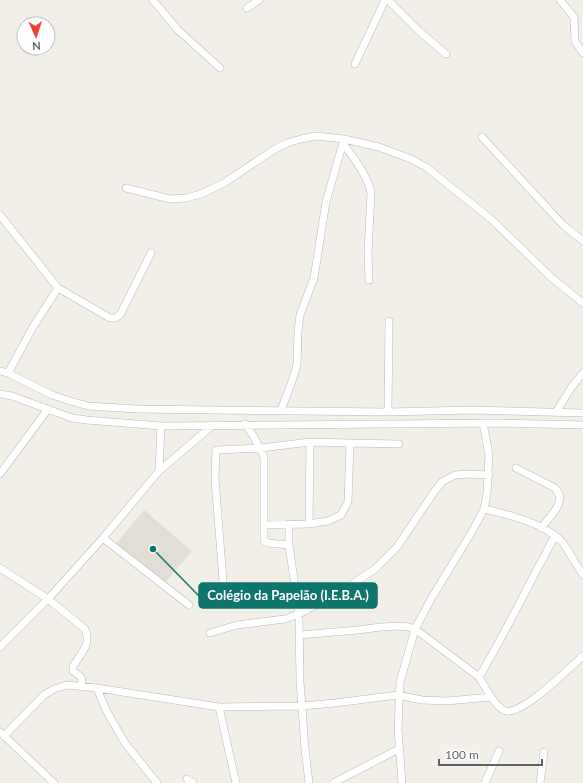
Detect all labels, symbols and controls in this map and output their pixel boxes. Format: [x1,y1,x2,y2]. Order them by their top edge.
north arrow [16,16,56,56]
text: N [32,40,41,53]
callout: Colégio da Papelão (I.E.B.A.) [199,583,377,608]
text: Colégio da Papelão (I.E.B.A.) [207,587,369,603]
scale bar [439,741,542,767]
text: 100 m [445,747,479,762]

